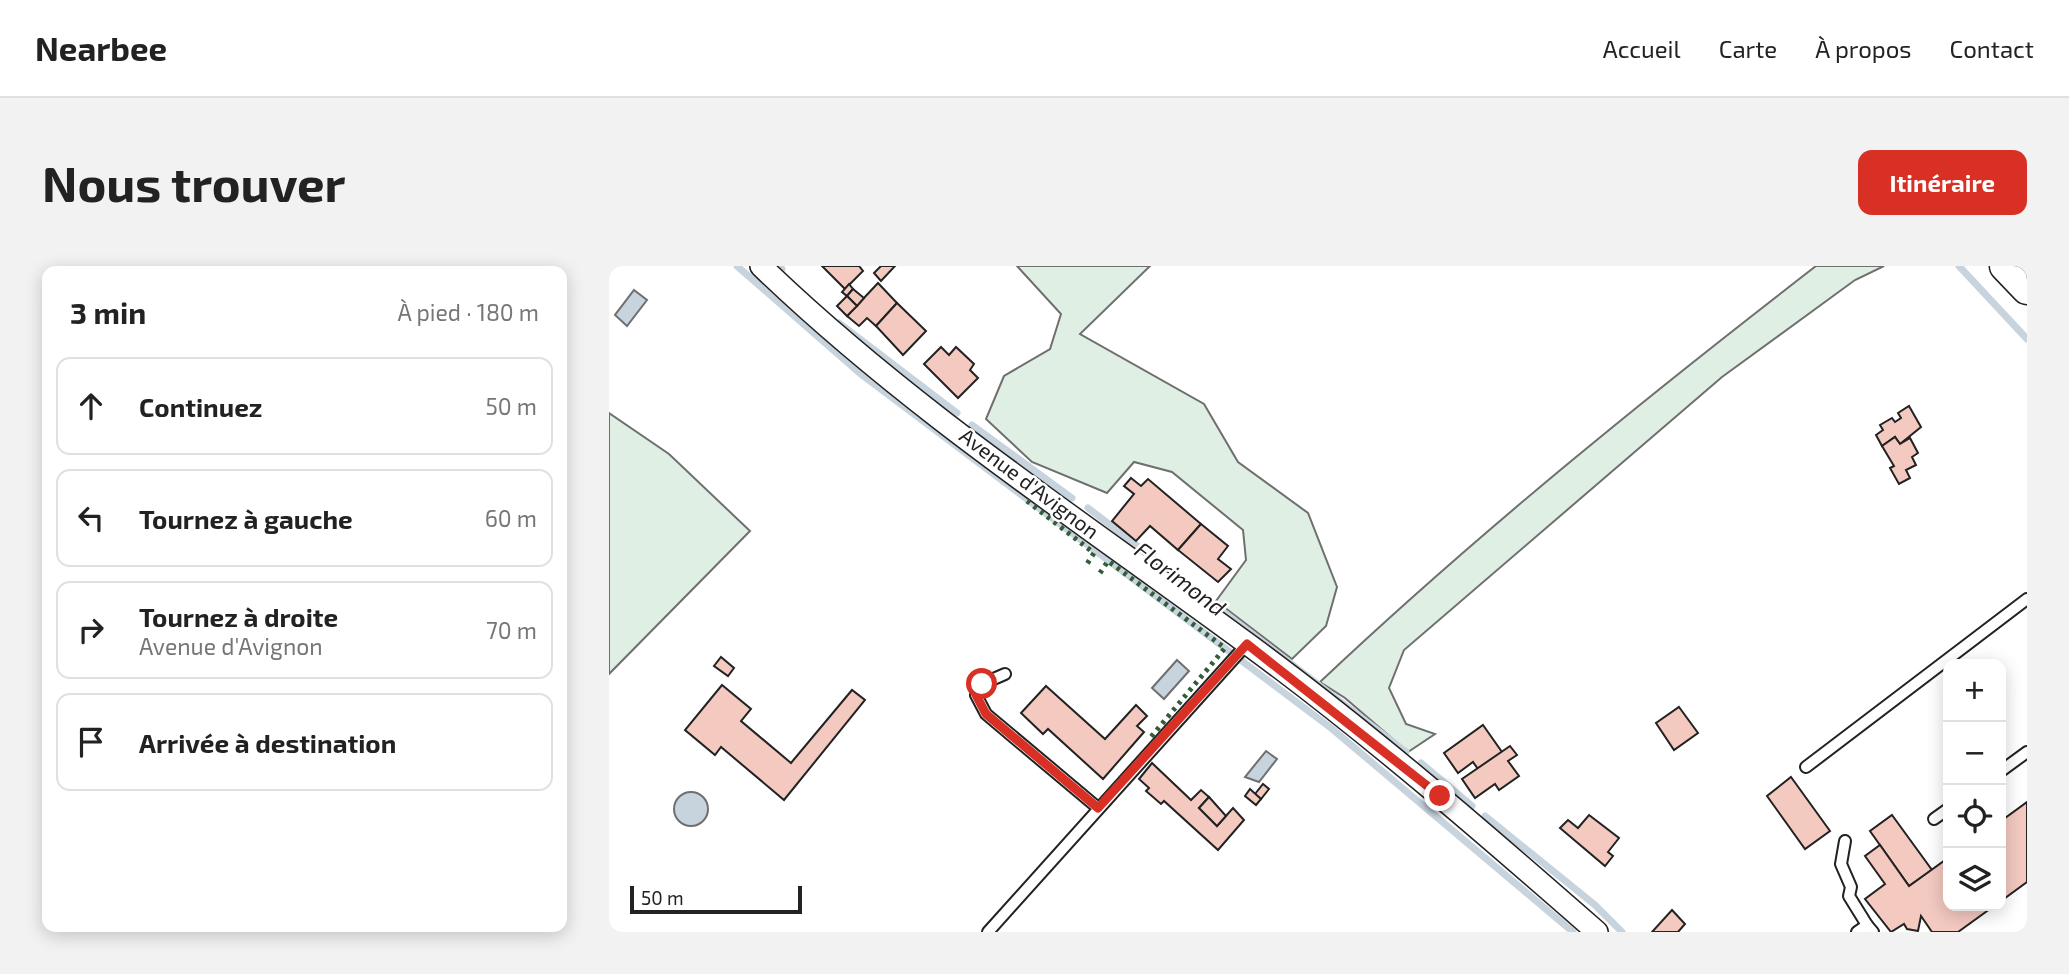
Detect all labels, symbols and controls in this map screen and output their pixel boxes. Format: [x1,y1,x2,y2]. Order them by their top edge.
text: Nearbee [35,28,167,68]
text: Accueil [1603,34,1681,63]
text: Carte [1719,34,1777,63]
text: À propos [1815,34,1912,63]
text: Contact [1950,34,2034,63]
button: Itinéraire [1858,150,2027,215]
text: Nous trouver [42,153,346,212]
text: 3 min [70,294,146,330]
text: À pied · 180 m [398,298,539,326]
icon: ahead [72,387,110,425]
text: Continuez [139,391,262,422]
text: 50 m [486,392,537,420]
street label: Avenue d'Avignon [955,422,1104,543]
icon: left [72,499,110,537]
text: Tournez à gauche [139,503,353,534]
text: 60 m [485,504,537,532]
water label: Florimond [1130,535,1231,621]
text: Tournez à droite [139,601,338,632]
icon: right [72,611,110,649]
text: 70 m [486,616,537,644]
text: Avenue d'Avignon [139,632,323,660]
map controls [1943,659,2006,911]
button: + [1943,659,2006,722]
route start [966,668,997,699]
button: − [1943,722,2006,785]
icon: arrive [72,723,110,761]
text: Arrivée à destination [139,727,396,758]
route end [1424,780,1455,811]
button: locate [1943,785,2006,848]
button: layers [1943,848,2006,911]
scale bar [630,883,801,915]
text: 50 m [641,886,684,909]

